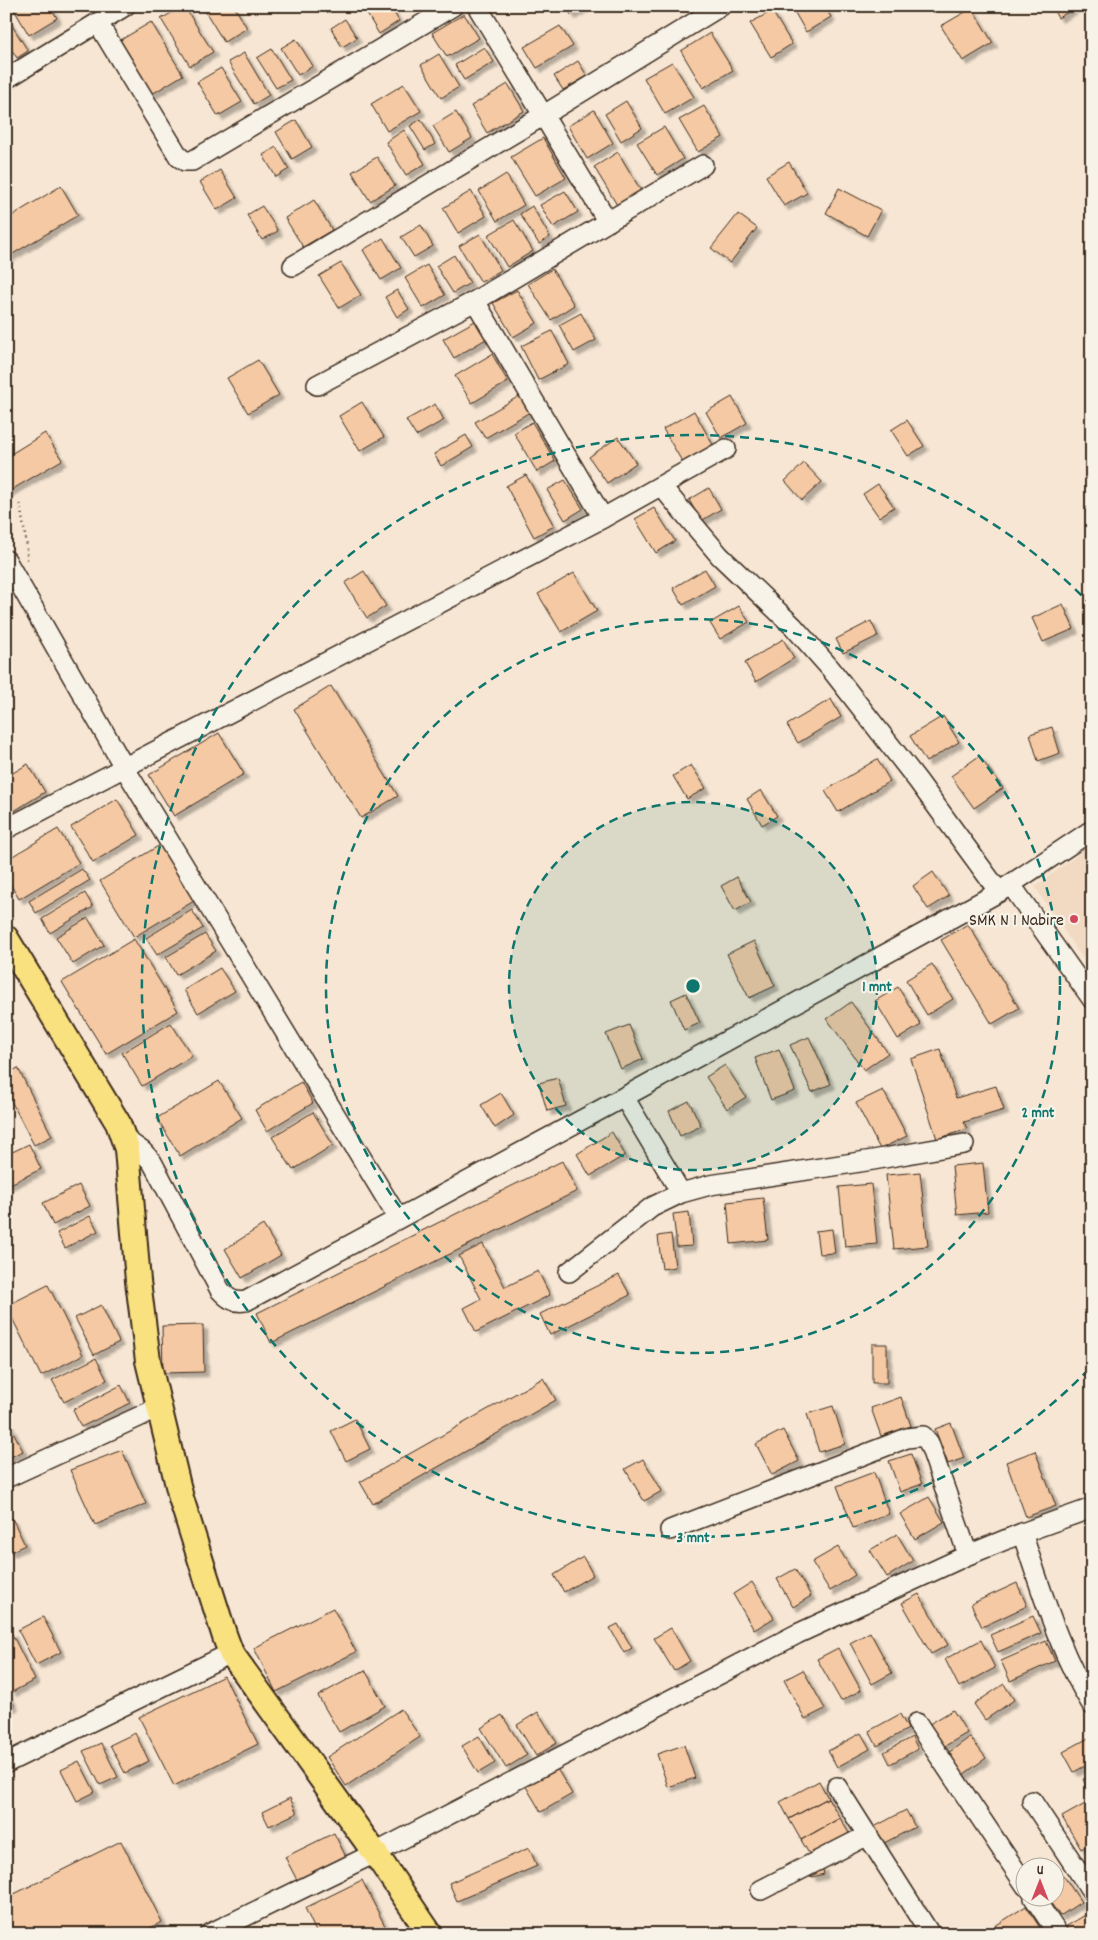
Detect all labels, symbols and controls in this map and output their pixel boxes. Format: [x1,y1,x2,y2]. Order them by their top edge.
place label: SMK N 1 Nabire [969,909,1064,934]
marker: SMK N 1 Nabire [1068,913,1080,925]
centre of rings [684,977,702,995]
text: 1 mnt [862,977,892,999]
text: 2 mnt [1022,1103,1055,1125]
text: 3 mnt [677,1528,710,1550]
north arrow [1016,1858,1066,1908]
text: U [1037,1861,1044,1881]

